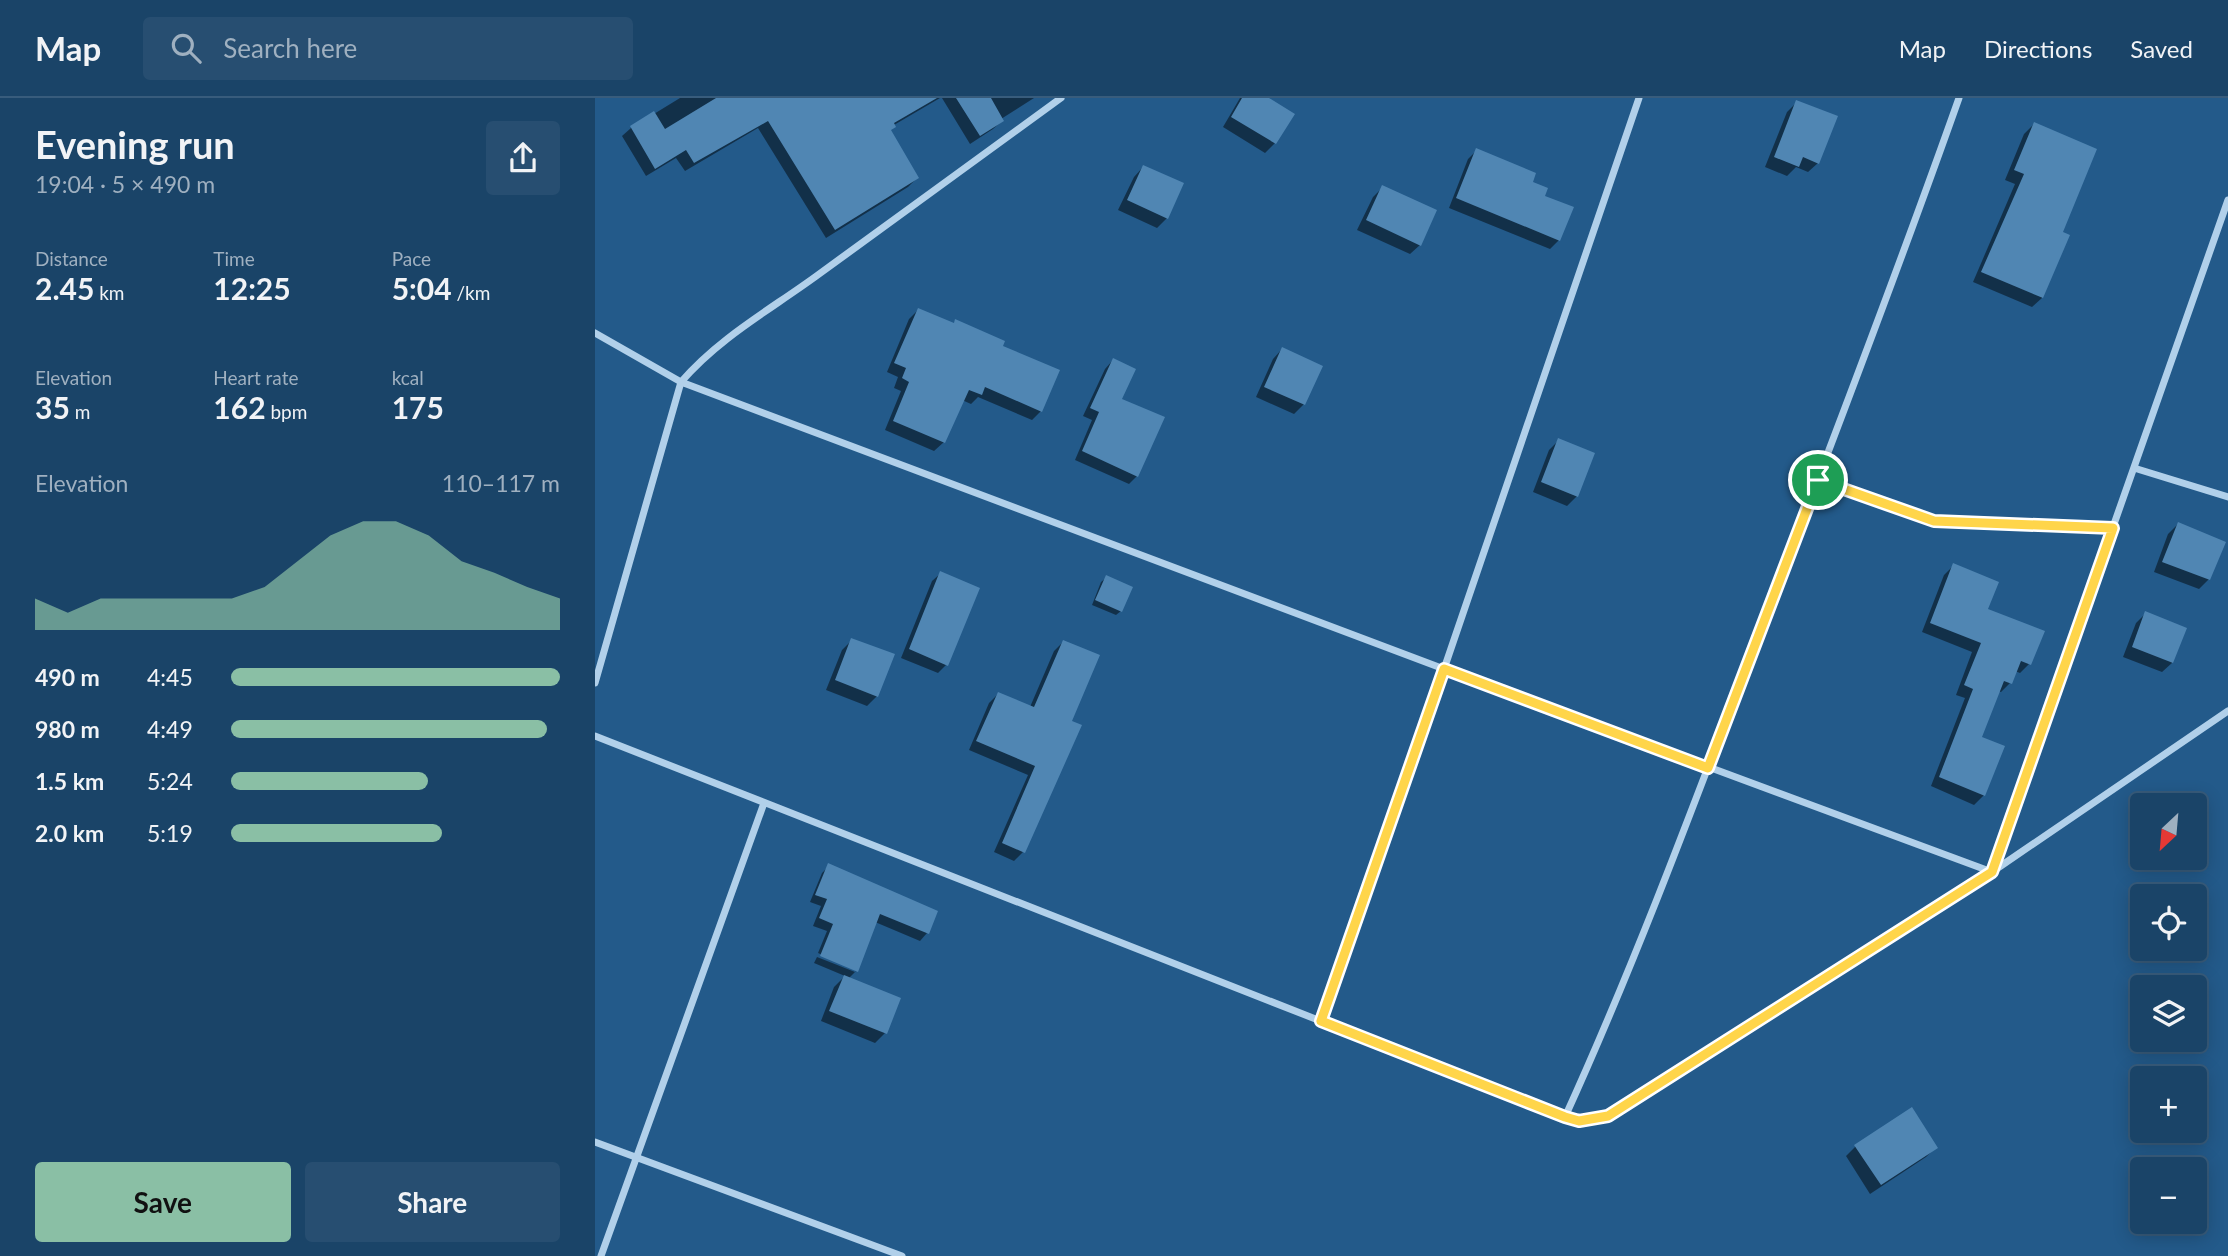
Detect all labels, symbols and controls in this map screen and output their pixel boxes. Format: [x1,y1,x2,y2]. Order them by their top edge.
search box [143,17,633,80]
text: Map [35,28,101,68]
icon: search [167,29,205,67]
text: Search here [223,32,357,64]
text: Map [1899,34,1946,63]
text: Directions [1984,34,2092,63]
text: Saved [2130,34,2193,63]
text: Evening run [35,121,235,167]
button: share [486,121,560,195]
text: 19:04 · 5 × 490 m [35,170,215,198]
text: Distance [35,247,108,270]
text: Time [213,247,255,270]
text: Pace [392,247,431,270]
text: 2.45 [35,270,94,306]
text: 12:25 [213,270,291,306]
text: 5:04 [392,270,452,306]
text: km [94,281,124,304]
text: /km [452,281,490,304]
text: Elevation [35,366,112,389]
text: Heart rate [213,366,299,389]
text: kcal [392,366,424,389]
text: 35 [35,389,70,425]
text: 162 [213,389,266,425]
text: 175 [392,389,444,425]
text: m [70,400,90,423]
text: bpm [266,400,307,423]
pin [1788,450,1848,510]
icon: arrive [1799,461,1837,499]
text: Elevation [35,469,128,497]
text: 110–117 m [442,469,560,497]
text: 490 m [35,663,100,691]
text: 4:45 [147,663,193,691]
text: 980 m [35,715,100,743]
text: 4:49 [147,715,193,743]
text: 1.5 km [35,767,104,795]
text: 5:24 [147,767,193,795]
north arrow [2130,793,2207,870]
map controls [2130,793,2207,1234]
text: 2.0 km [35,819,104,847]
text: 5:19 [147,819,193,847]
button: locate [2130,884,2207,961]
button: layers [2130,975,2207,1052]
button: + [2130,1066,2207,1143]
button: − [2130,1157,2207,1234]
button: Save [35,1162,291,1242]
button: Share [305,1162,560,1242]

